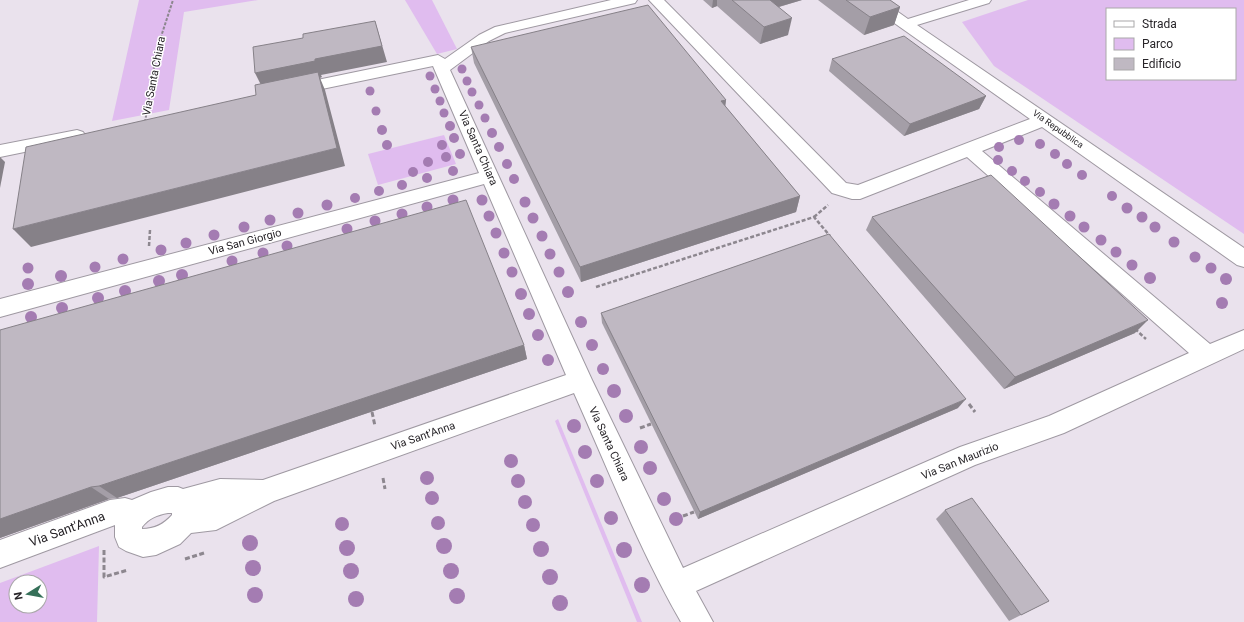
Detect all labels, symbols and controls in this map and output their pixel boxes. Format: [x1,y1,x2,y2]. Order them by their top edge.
legend [1106,8,1236,80]
text: Strada [1142,17,1177,31]
street label: Via Santa Chiara [140,35,168,117]
text: Parco [1142,37,1173,51]
text: Edificio [1142,57,1181,71]
street label: Via Repubblica [1031,108,1085,150]
street label: Via Santa Chiara [456,109,500,187]
street label: Via San Giorgio [207,226,283,258]
street label: Via Santa Chiara [586,405,632,483]
street label: Via Sant'Anna [389,419,457,453]
street label: Via San Maurizio [919,440,1001,482]
street label: Via Sant'Anna [27,508,107,550]
north arrow [8,574,48,614]
text: N [12,591,26,601]

